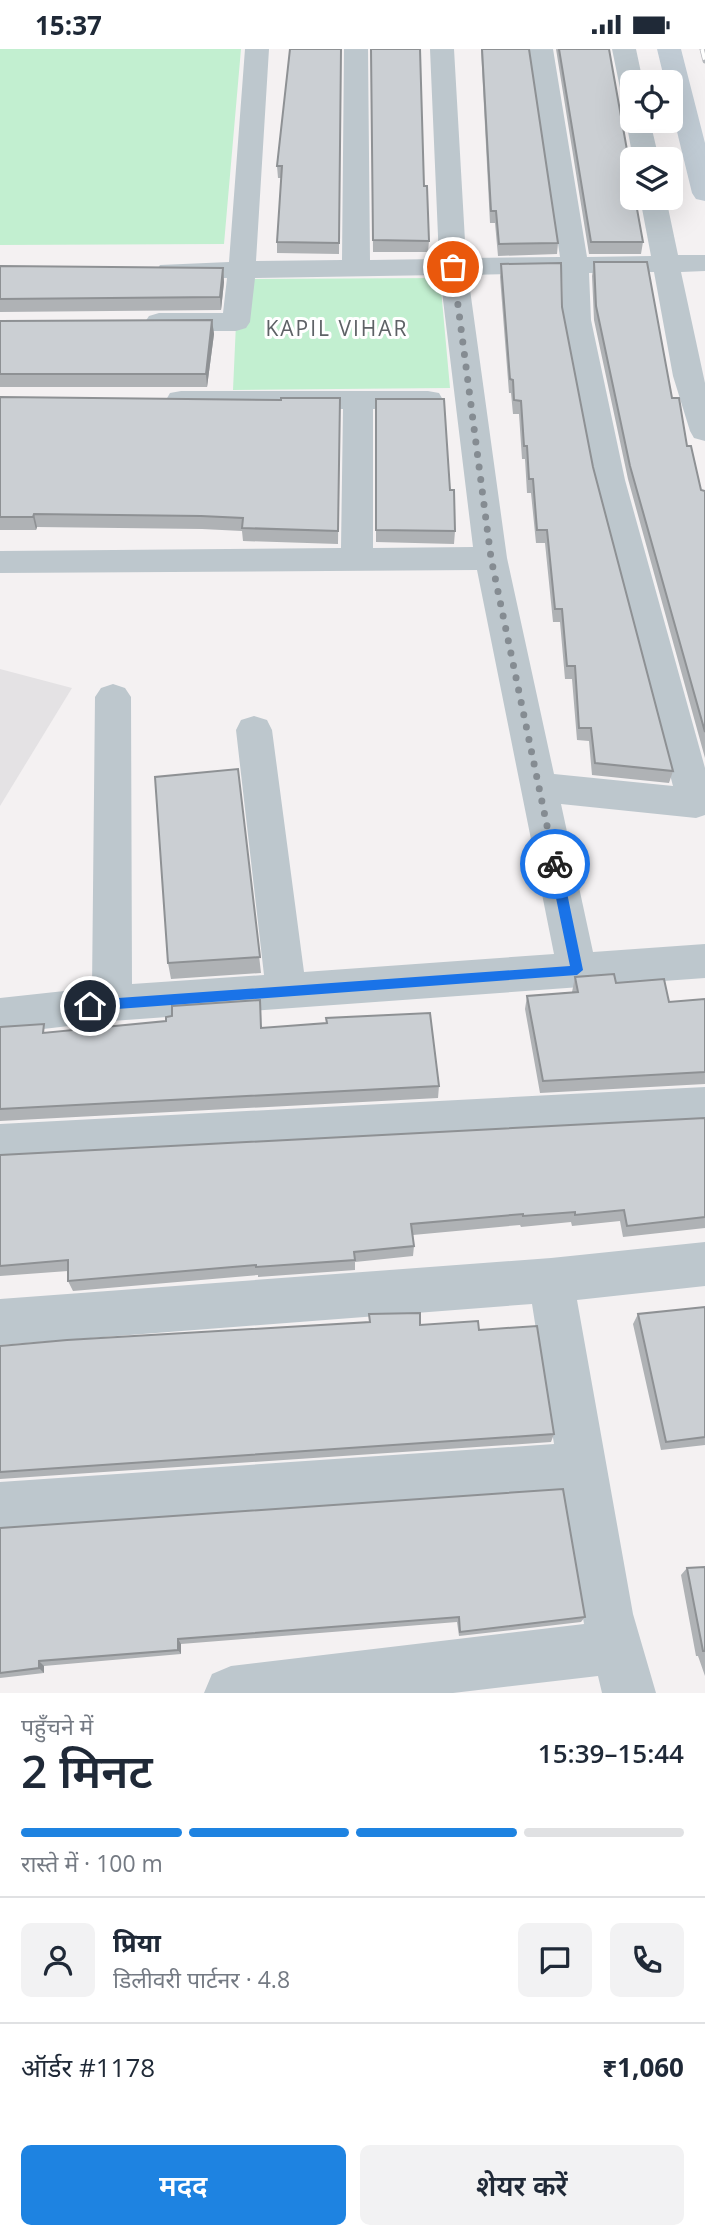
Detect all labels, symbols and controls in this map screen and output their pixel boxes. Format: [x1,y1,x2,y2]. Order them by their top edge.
text: 15:37 [35,7,102,43]
map controls [620,70,683,210]
button: locate [620,70,683,133]
button: layers [620,147,683,210]
pin [423,237,483,297]
icon: bag [434,248,472,286]
district label: KAPIL VIHAR [265,314,409,342]
courier [520,829,590,899]
icon: bike [536,845,574,883]
pin [60,976,120,1036]
icon: home [71,987,109,1025]
text: पहुँचने में [21,1710,93,1742]
text: 15:39–15:44 [538,1735,684,1771]
text: 2 मिनट [21,1739,153,1801]
text: रास्ते में · 100 m [21,1847,163,1879]
button: person [21,1923,95,1997]
button: chat [518,1923,592,1997]
button: phone [610,1923,684,1997]
text: प्रिया [113,1924,161,1960]
text: डिलीवरी पार्टनर · 4.8 [113,1963,290,1995]
text: ऑर्डर #1178 [21,2049,155,2085]
text: ₹1,060 [602,2049,684,2085]
button: मदद [21,2145,346,2225]
button: शेयर करें [360,2145,684,2225]

